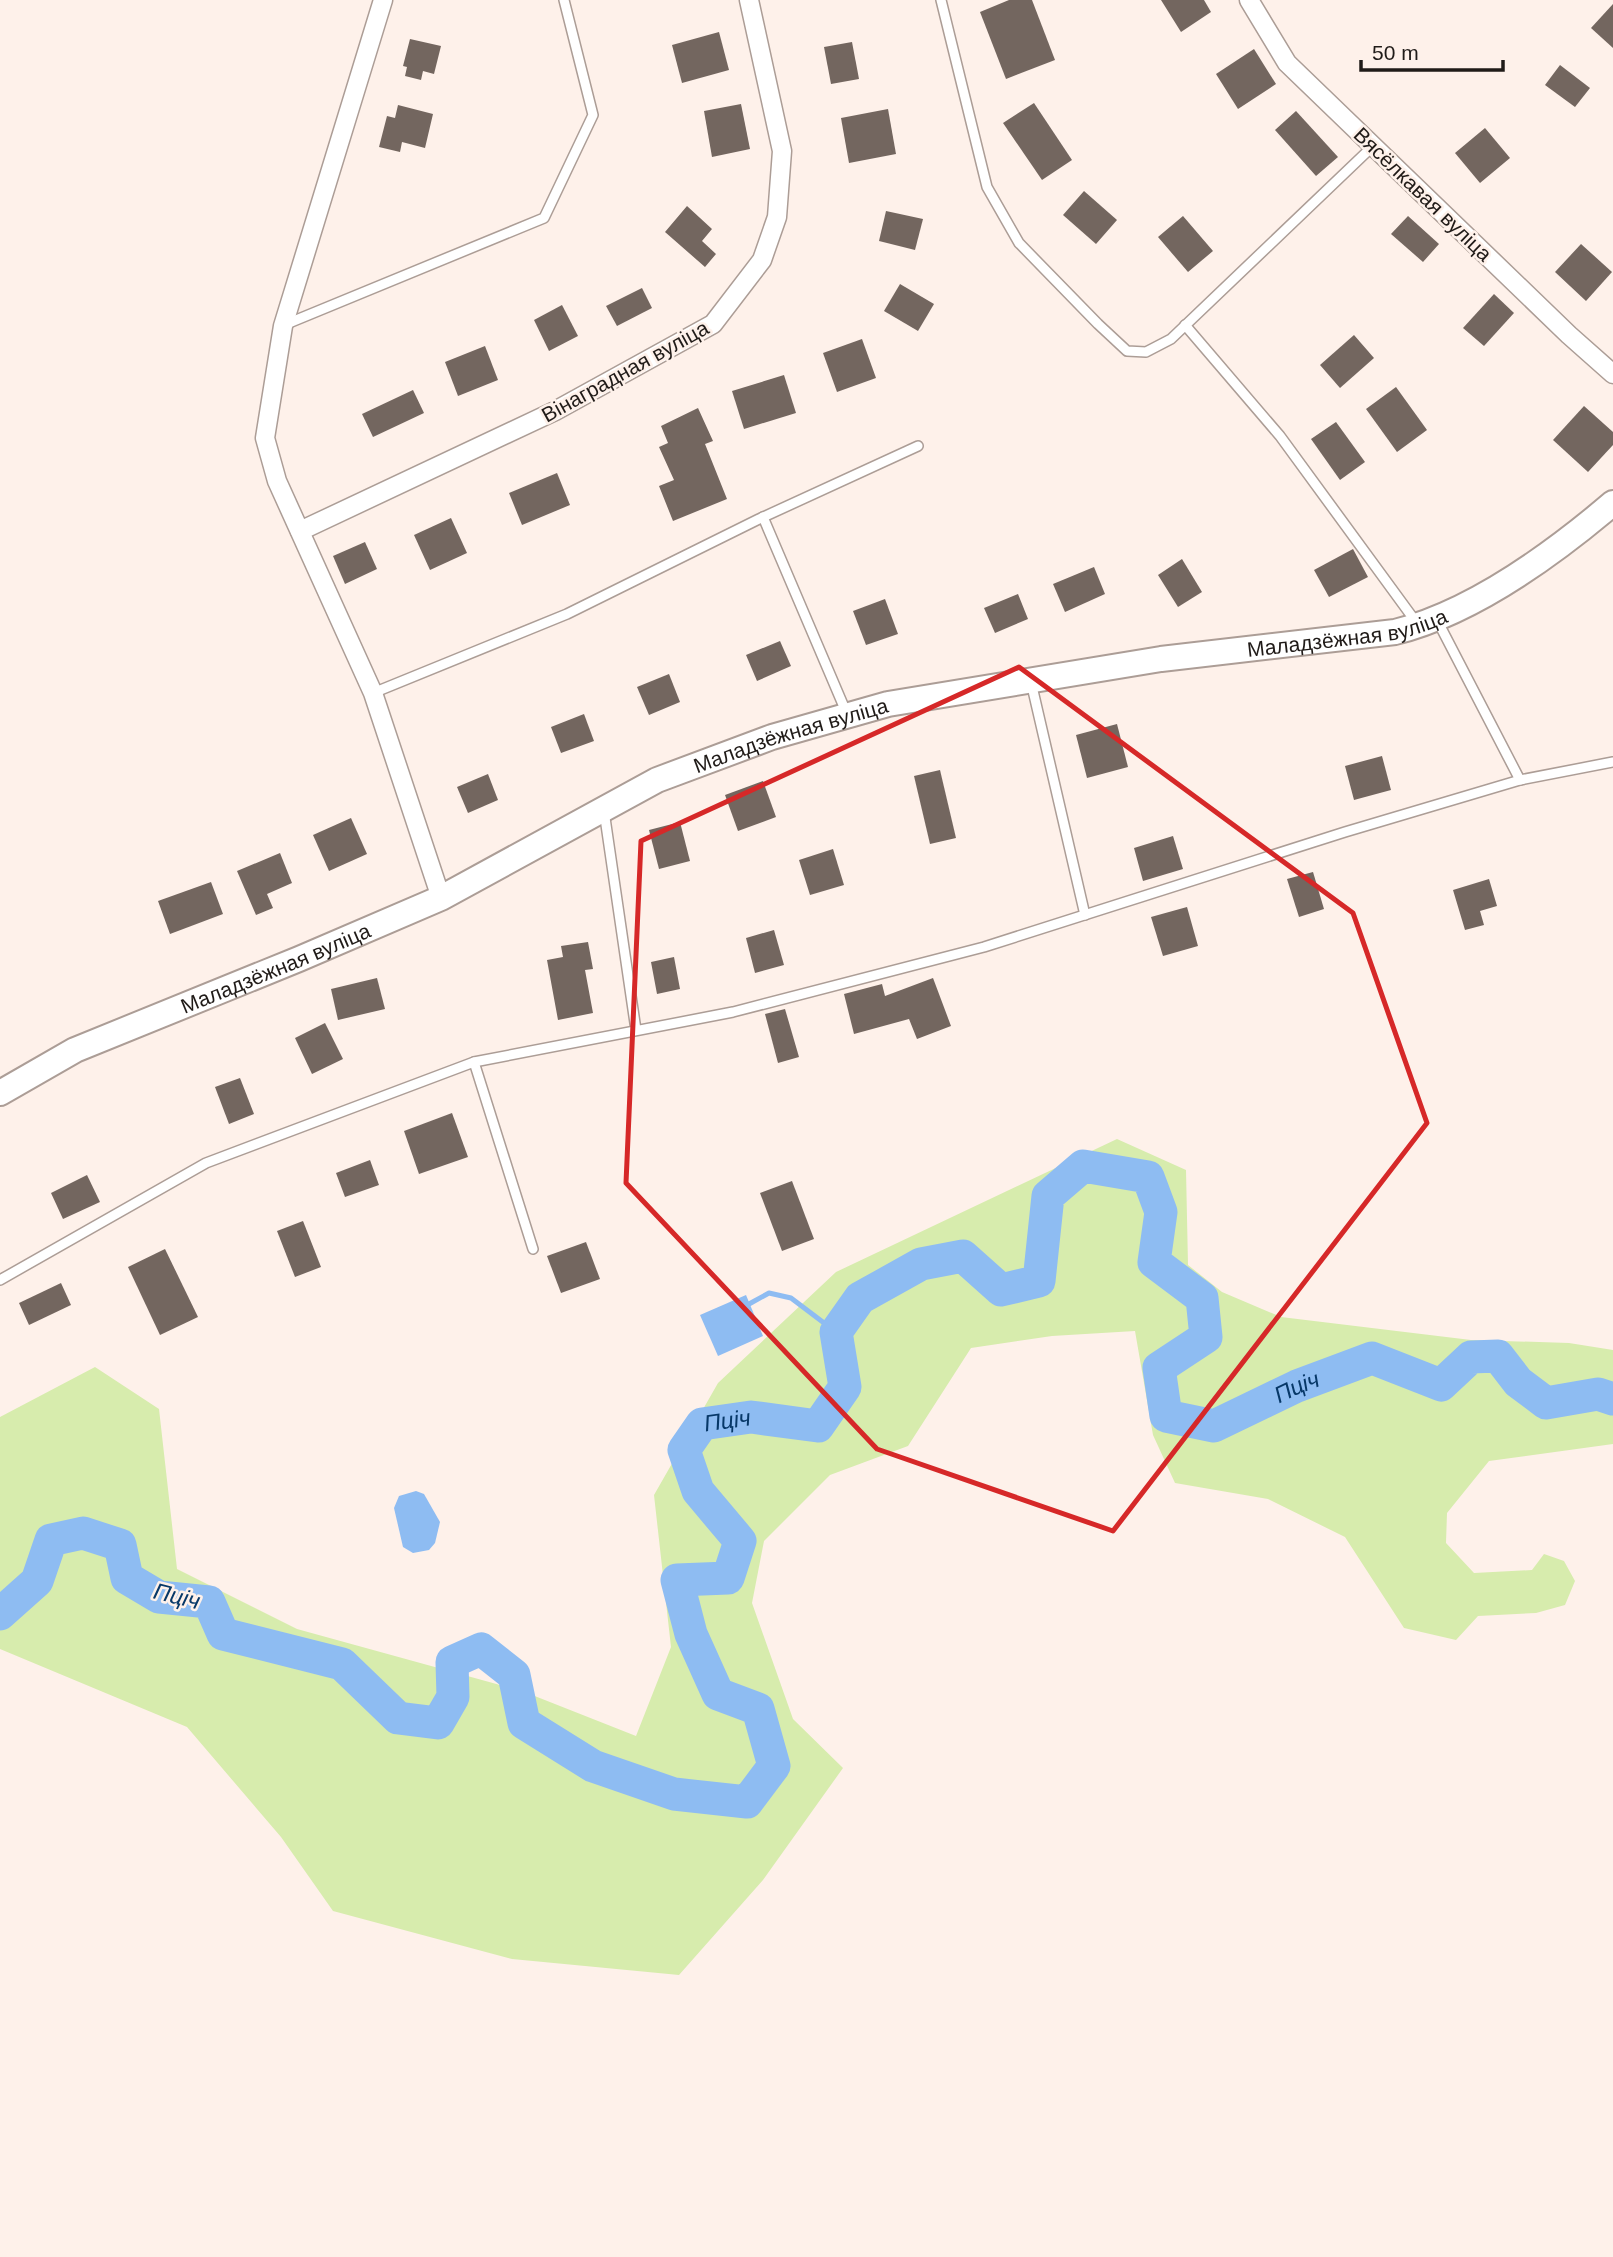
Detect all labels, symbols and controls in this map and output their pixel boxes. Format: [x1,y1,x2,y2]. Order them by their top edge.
scale bar [1361,28,1503,72]
text: 50 m [1372,41,1419,64]
street label: Вясёлкавая вуліца [1350,122,1497,266]
street label: Вінаградная вуліца [538,315,713,426]
street label: Маладзёжная вуліца [1246,604,1451,661]
street label: Маладзёжная вуліца [690,693,891,777]
street label: Маладзёжная вуліца [177,918,374,1017]
water label: Пціч [1270,1366,1323,1408]
water label: Пціч [702,1404,752,1437]
water label: Пціч [151,1578,203,1614]

